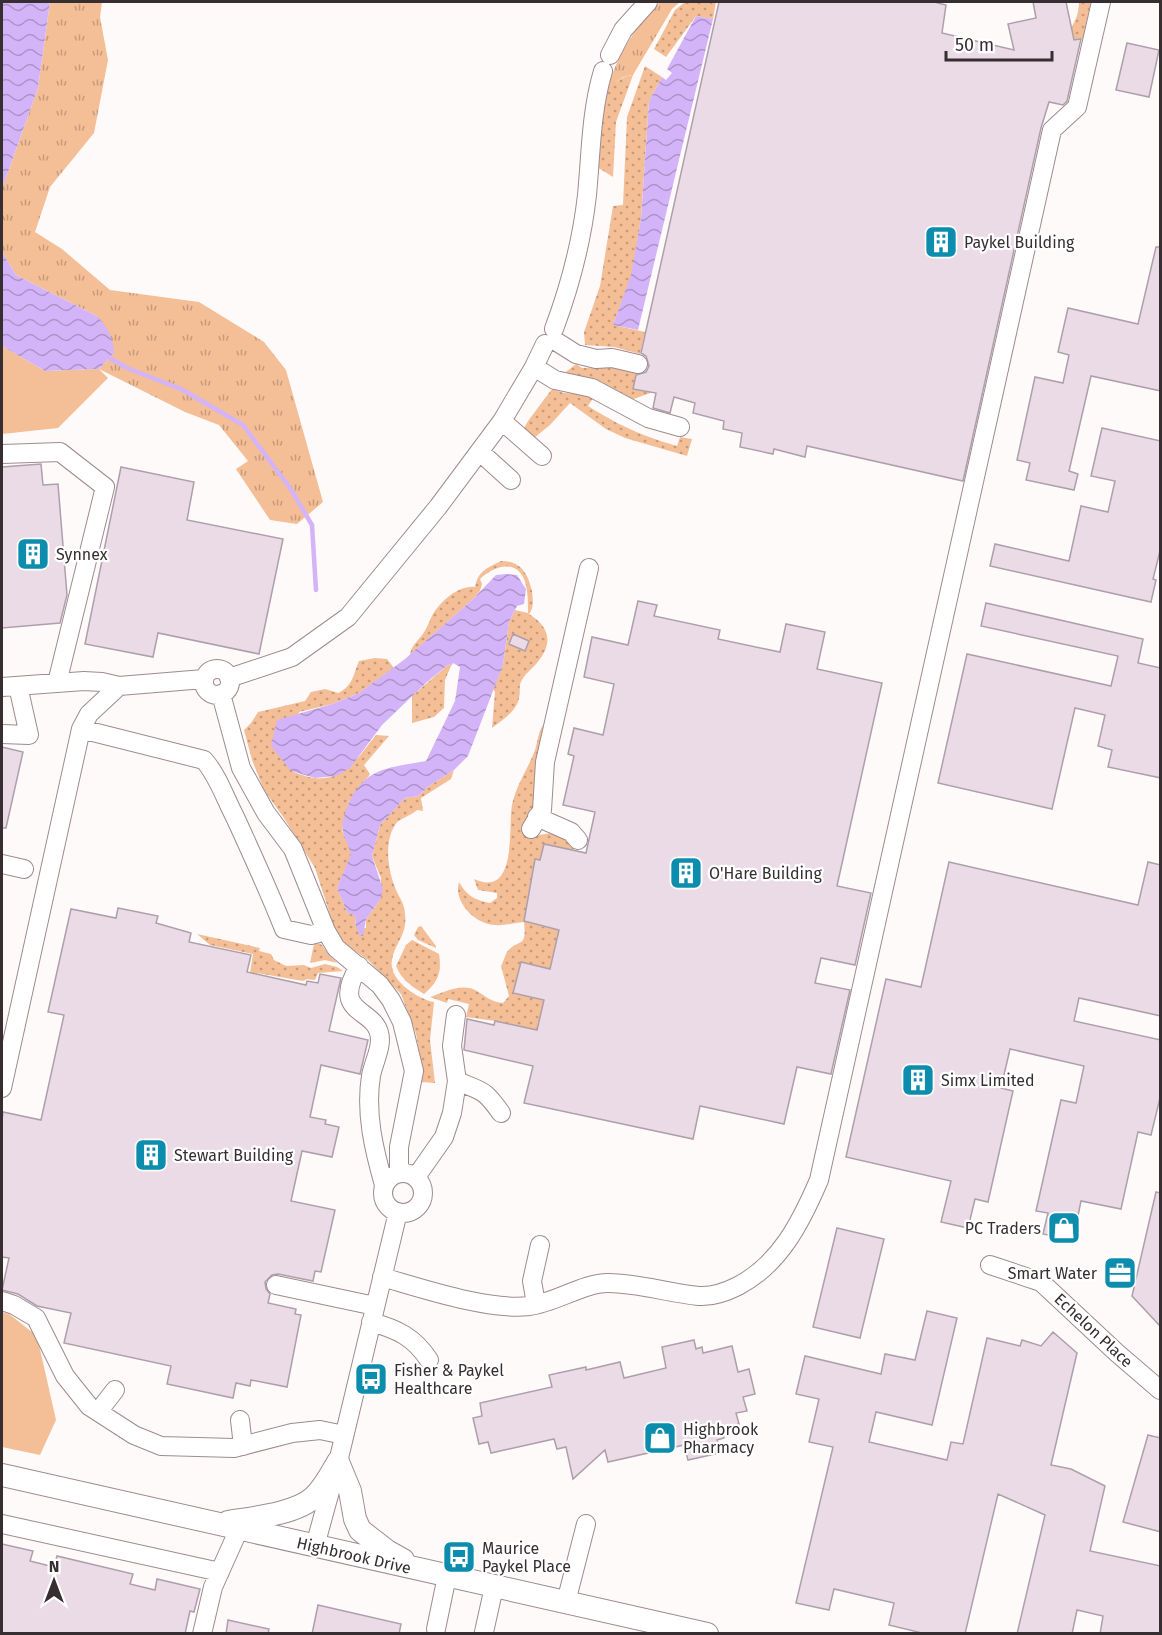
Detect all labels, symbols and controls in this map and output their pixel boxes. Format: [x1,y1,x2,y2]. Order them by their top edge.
scale bar [946,24,1052,62]
text: 50 m [955,34,994,56]
building icon: Paykel Building [923,224,959,260]
place label: Paykel Building [964,233,1075,252]
building icon: Synnex [15,536,51,572]
place label: Synnex [56,545,108,564]
building icon: O'Hare Building [668,855,704,891]
place label: O'Hare Building [709,864,822,883]
building icon: Simx Limited [900,1062,936,1098]
place label: Simx Limited [941,1071,1034,1090]
building icon: Stewart Building [133,1137,169,1173]
place label: Stewart Building [174,1146,294,1165]
shop icon: PC Traders [1046,1210,1082,1246]
place label: PC Traders [965,1219,1041,1238]
office icon: Smart Water [1102,1255,1138,1291]
place label: Smart Water [1008,1264,1098,1283]
street label: Echelon Place [1051,1289,1137,1371]
bus stop icon: Fisher & Paykel Healthcare [353,1361,389,1397]
place label: Fisher & Paykel Healthcare [394,1361,504,1398]
shop icon: Highbrook Pharmacy [642,1420,678,1456]
place label: Highbrook Pharmacy [683,1420,759,1457]
street label: Highbrook Drive [295,1533,413,1578]
bus stop icon: Maurice Paykel Place [441,1539,477,1575]
place label: Maurice Paykel Place [482,1539,571,1576]
north arrow [24,1551,84,1611]
text: N [49,1557,59,1576]

